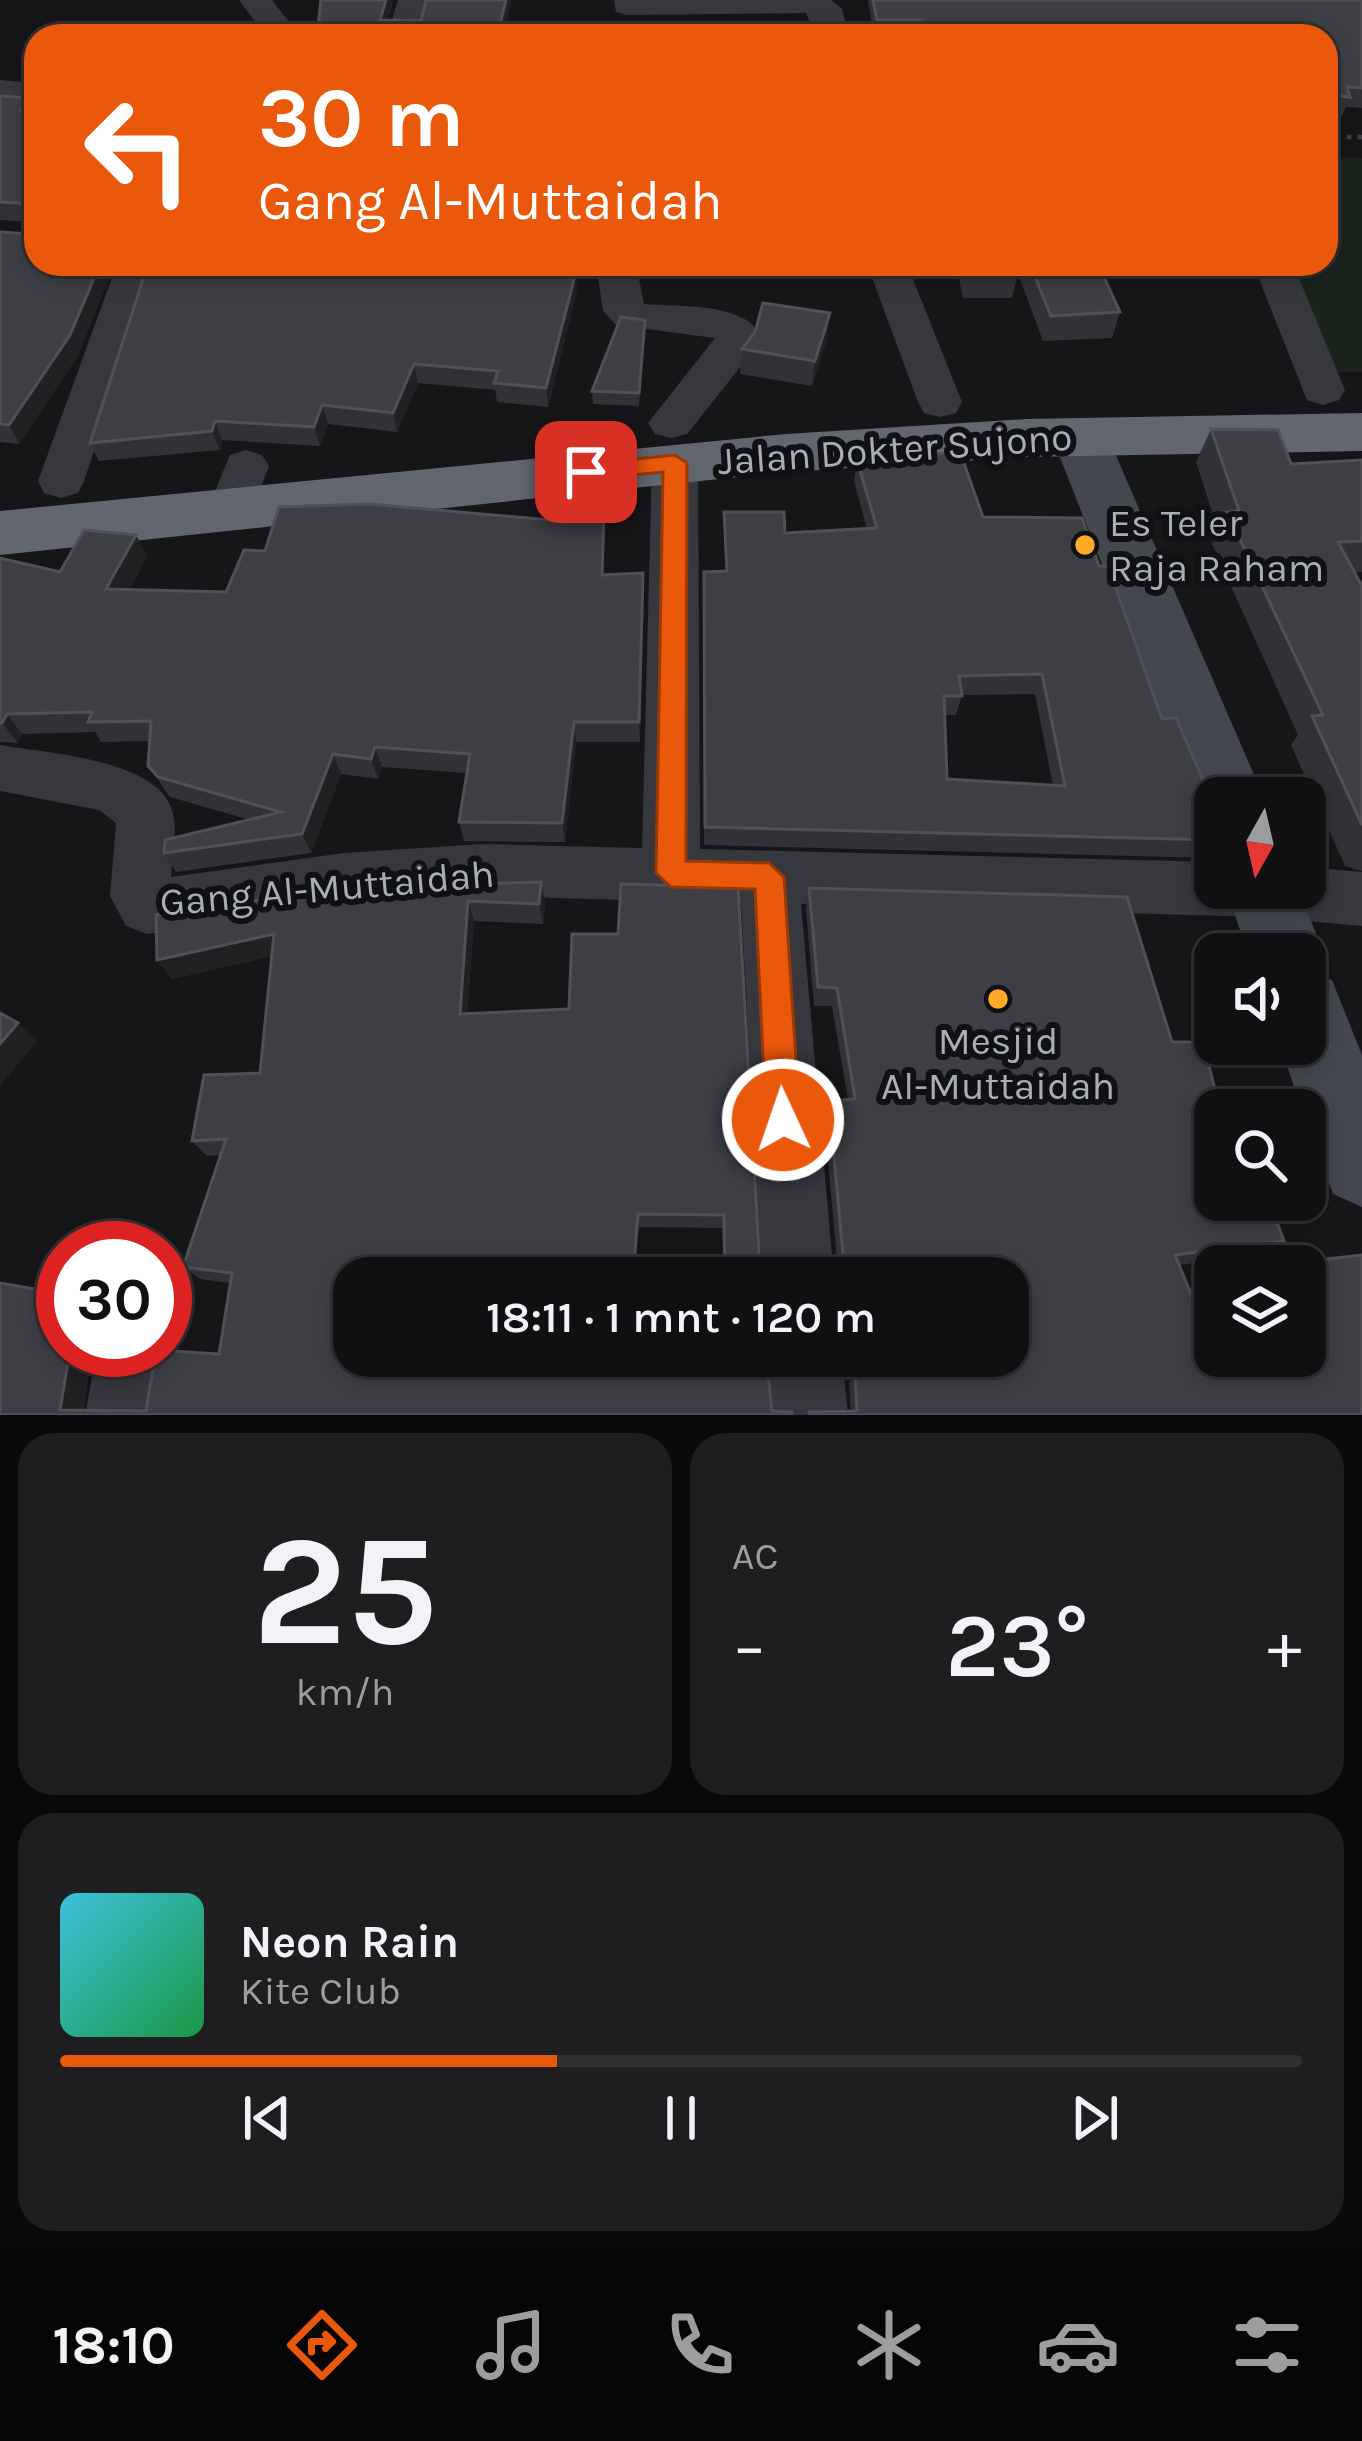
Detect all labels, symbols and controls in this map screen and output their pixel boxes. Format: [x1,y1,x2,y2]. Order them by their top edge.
text: 30 m [258,69,464,167]
icon: left [60,72,216,228]
text: Gang Al-Muttaidah [258,169,723,233]
street label: Jalan Dokter Sujono [716,414,1074,484]
pin [535,421,637,523]
icon: arrive [553,439,619,505]
place label: Es Teler Raja Raham [1109,500,1324,591]
marker: Es Teler Raja Raham [1072,532,1098,558]
north arrow [1194,777,1326,909]
map controls [1194,777,1326,1377]
street label: Gang Al-Muttaidah [158,850,496,926]
button: sound [1194,933,1326,1065]
marker: Mesjid Al-Muttaidah [985,986,1011,1012]
place label: Mesjid Al-Muttaidah [881,1018,1115,1109]
position arrow [720,1057,846,1183]
button: search [1194,1089,1326,1221]
speed limit sign: 30 [36,1221,192,1377]
button: layers [1194,1245,1326,1377]
text: 18:11 · 1 mnt · 120 m [486,1291,876,1343]
text: 25 [252,1500,438,1682]
text: AC [732,1533,778,1579]
text: 23° [946,1593,1088,1699]
text: − [732,1607,767,1685]
text: + [1267,1607,1302,1685]
text: km/h [296,1669,394,1715]
text: Neon Rain [240,1916,459,1968]
text: Kite Club [240,1968,401,2014]
icon: previous [234,2085,300,2151]
icon: pause [648,2085,714,2151]
icon: next [1062,2085,1128,2151]
icon: directions [280,2303,364,2387]
icon: music [469,2303,553,2387]
icon: phone [658,2303,742,2387]
icon: climate [847,2303,931,2387]
icon: car [1036,2303,1120,2387]
icon: filters [1225,2303,1309,2387]
text: 18:10 [53,2313,175,2377]

